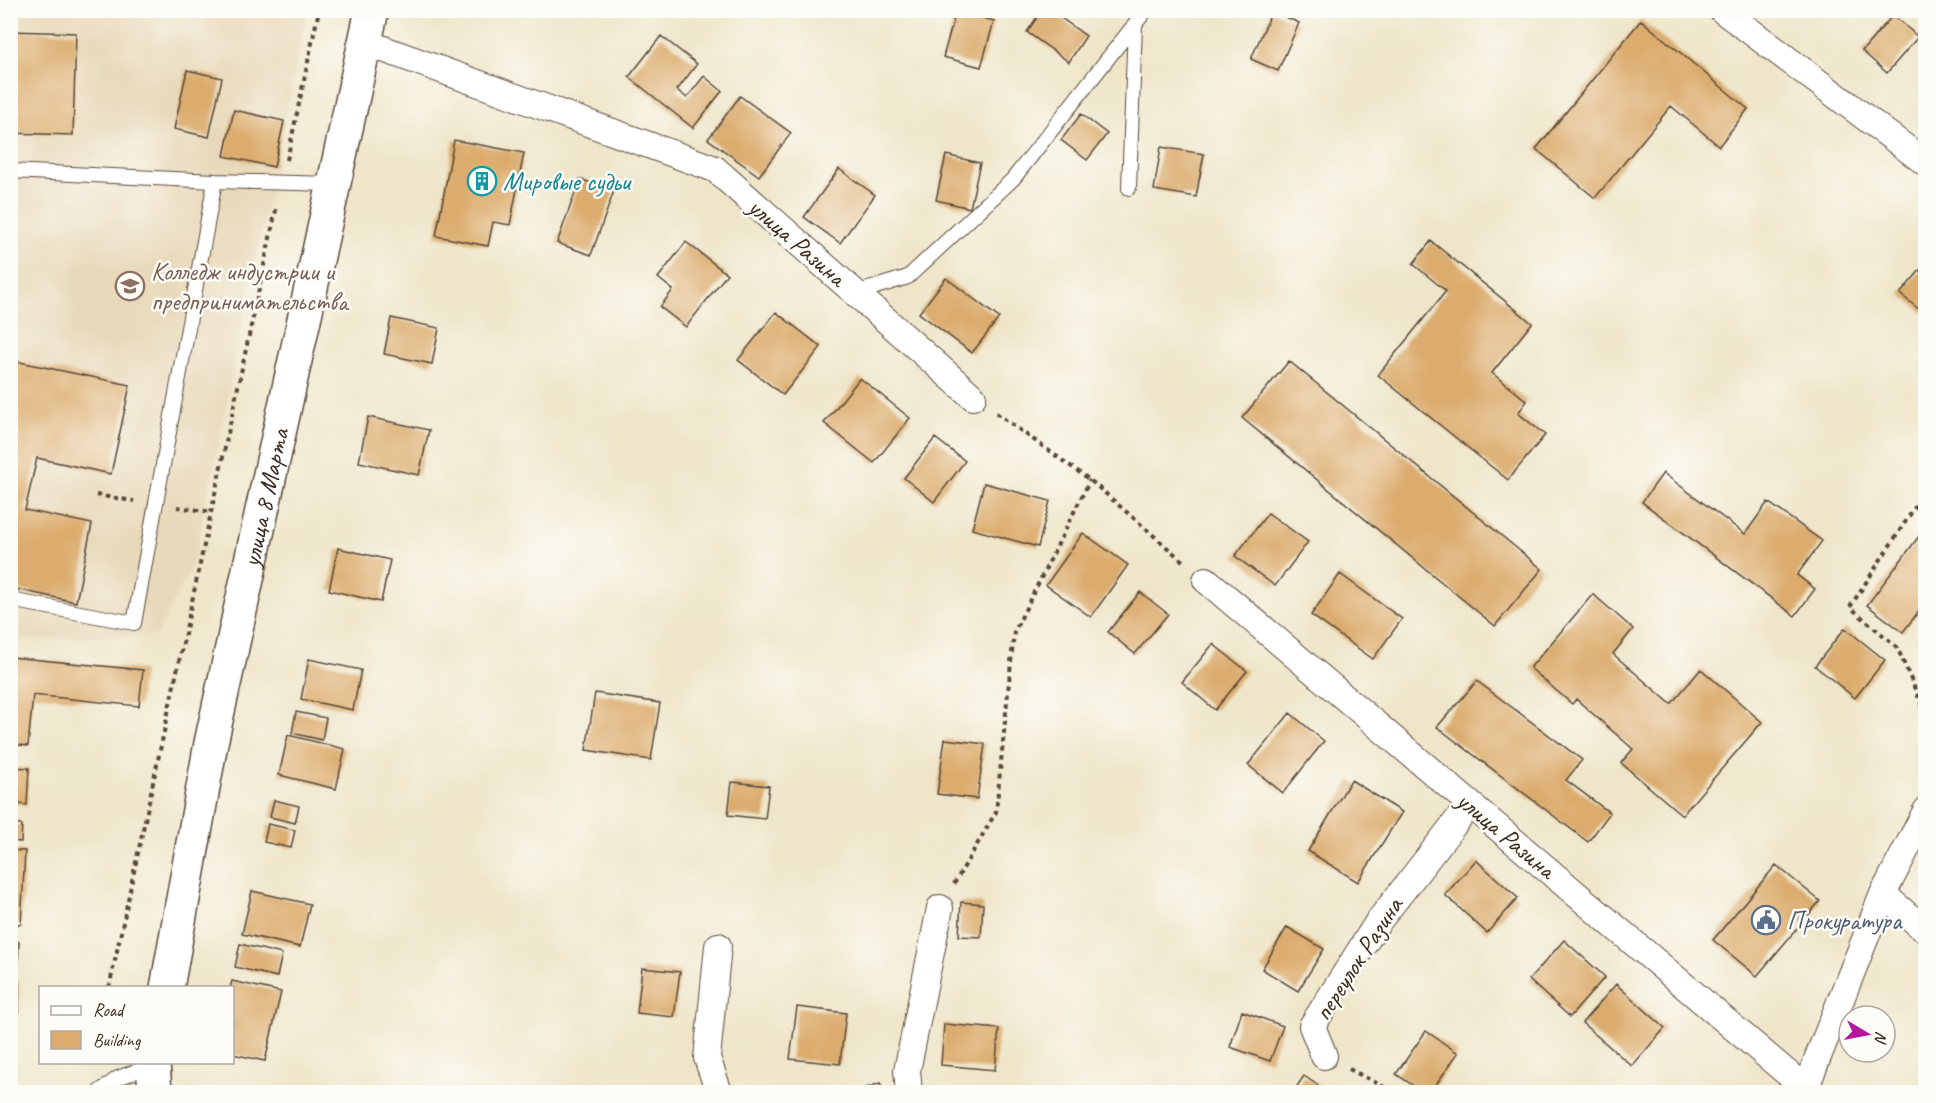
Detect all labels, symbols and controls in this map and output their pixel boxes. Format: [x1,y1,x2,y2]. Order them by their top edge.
building icon: Мировые судьи [466,165,498,197]
place label: Мировые судьи [503,165,632,198]
street label: улица Разина [740,189,854,295]
place label: Колледж индустрии и предпринимательства [151,255,350,318]
school or university icon: Колледж индустрии и предпринимательства [114,270,146,302]
street label: улица 8 Марта [233,424,296,572]
street label: улица Разина [1448,783,1564,887]
street label: переулок Разина [1306,890,1411,1027]
public building icon: Прокуратура [1750,904,1782,936]
place label: Прокуратура [1787,904,1903,937]
legend [39,986,234,1064]
text: Road [93,999,126,1021]
north arrow [1837,1004,1897,1064]
text: Building [93,1029,142,1051]
text: N [1870,1030,1891,1046]

